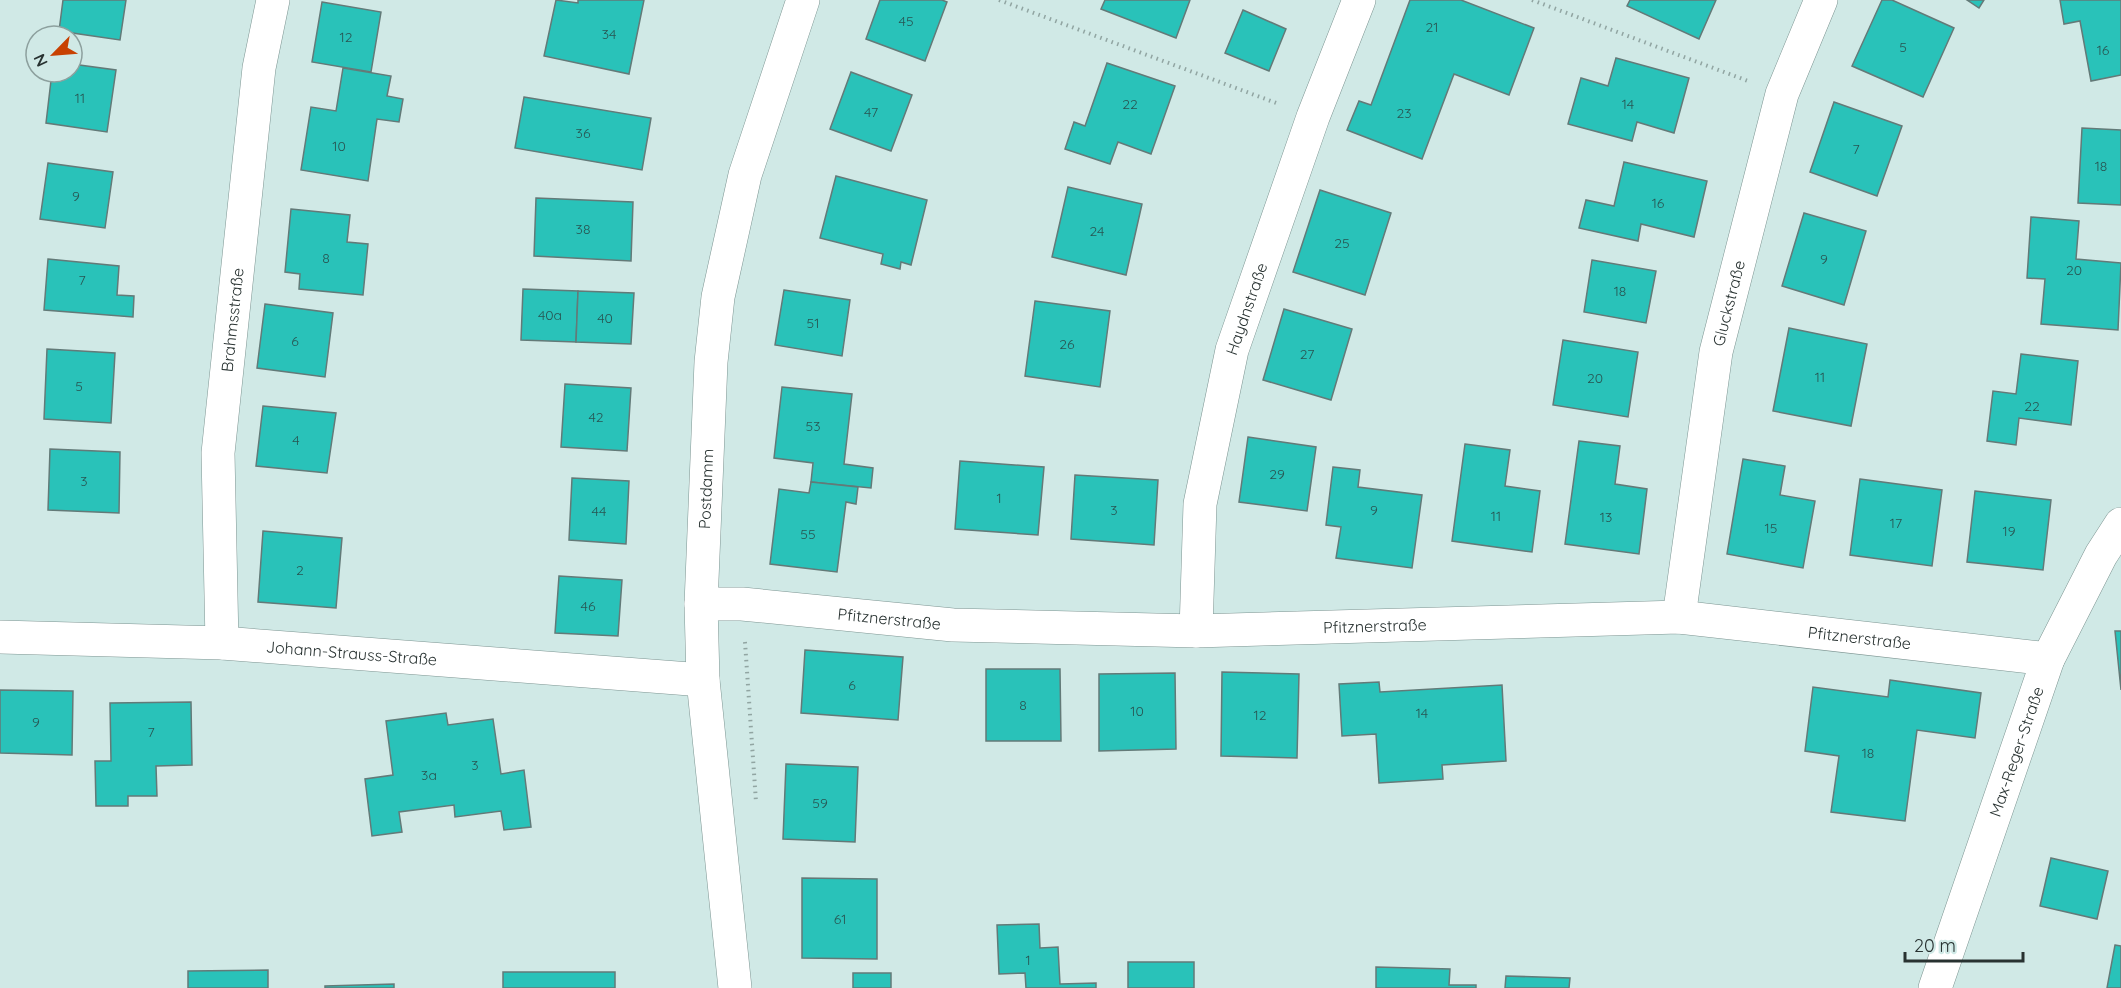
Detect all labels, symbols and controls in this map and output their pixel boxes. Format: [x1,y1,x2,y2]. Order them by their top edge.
house number: 45 [898,12,914,30]
house number: 21 [1426,18,1438,36]
north arrow [24,24,84,84]
house number: 34 [602,25,616,43]
house number: 12 [340,28,353,46]
house number: 5 [1899,38,1907,56]
house number: 16 [2097,41,2110,59]
text: N [29,51,52,70]
house number: 11 [75,89,85,107]
house number: 22 [1122,95,1138,113]
house number: 14 [1622,95,1634,113]
house number: 47 [864,103,878,121]
house number: 23 [1396,104,1412,122]
house number: 36 [576,124,591,142]
house number: 10 [332,137,346,155]
house number: 7 [1852,140,1860,158]
house number: 18 [2095,157,2107,175]
house number: 9 [72,187,80,205]
house number: 16 [1652,194,1665,212]
house number: 38 [576,220,590,238]
house number: 24 [1090,222,1104,240]
house number: 25 [1334,234,1350,252]
house number: 8 [322,249,330,267]
house number: 9 [1820,250,1828,268]
street label: Gluckstraße [1708,258,1749,348]
street label: Haydnstraße [1221,260,1272,358]
house number: 20 [2066,261,2082,279]
street label: Brahmsstraße [217,267,248,373]
house number: 7 [78,271,86,289]
house number: 18 [1614,282,1626,300]
house number: 40a [538,306,562,324]
house number: 40 [597,309,613,327]
house number: 51 [807,314,819,332]
house number: 6 [291,332,299,350]
house number: 26 [1059,335,1075,353]
house number: 27 [1300,345,1314,363]
house number: 11 [1815,368,1825,386]
house number: 20 [1587,369,1603,387]
house number: 5 [75,377,83,395]
house number: 22 [2024,397,2040,415]
house number: 42 [588,408,604,426]
house number: 53 [806,417,820,435]
house number: 4 [292,431,300,449]
street label: Postdamm [694,448,717,529]
house number: 29 [1269,465,1285,483]
house number: 3 [80,472,88,490]
house number: 1 [996,489,1002,507]
house number: 3 [1110,501,1118,519]
house number: 9 [1370,501,1378,519]
house number: 44 [592,502,606,520]
house number: 11 [1491,507,1501,525]
house number: 13 [1600,508,1612,526]
house number: 17 [1890,514,1902,532]
house number: 15 [1765,519,1777,537]
house number: 19 [2003,522,2016,540]
house number: 55 [800,525,816,543]
house number: 2 [296,561,304,579]
house number: 46 [581,597,596,615]
street label: Pfitznerstraße [837,604,942,634]
street label: Pfitznerstraße [1323,614,1427,637]
street label: Pfitznerstraße [1807,622,1912,653]
street label: Johann-Strauss-Straße [265,636,438,670]
house number: 6 [848,676,856,694]
street label: Max-Reger-Straße [1985,684,2048,819]
house number: 8 [1019,696,1027,714]
house number: 10 [1130,702,1144,720]
house number: 14 [1416,704,1428,722]
house number: 12 [1254,706,1267,724]
house number: 9 [32,713,40,731]
house number: 7 [147,723,155,741]
house number: 18 [1862,744,1874,762]
house number: 3 [471,756,479,774]
house number: 3a [421,766,437,784]
house number: 59 [812,794,828,812]
house number: 61 [834,910,846,928]
scale bar [1905,925,2024,963]
text: 20 m [1914,934,1956,957]
house number: 1 [1025,951,1031,969]

